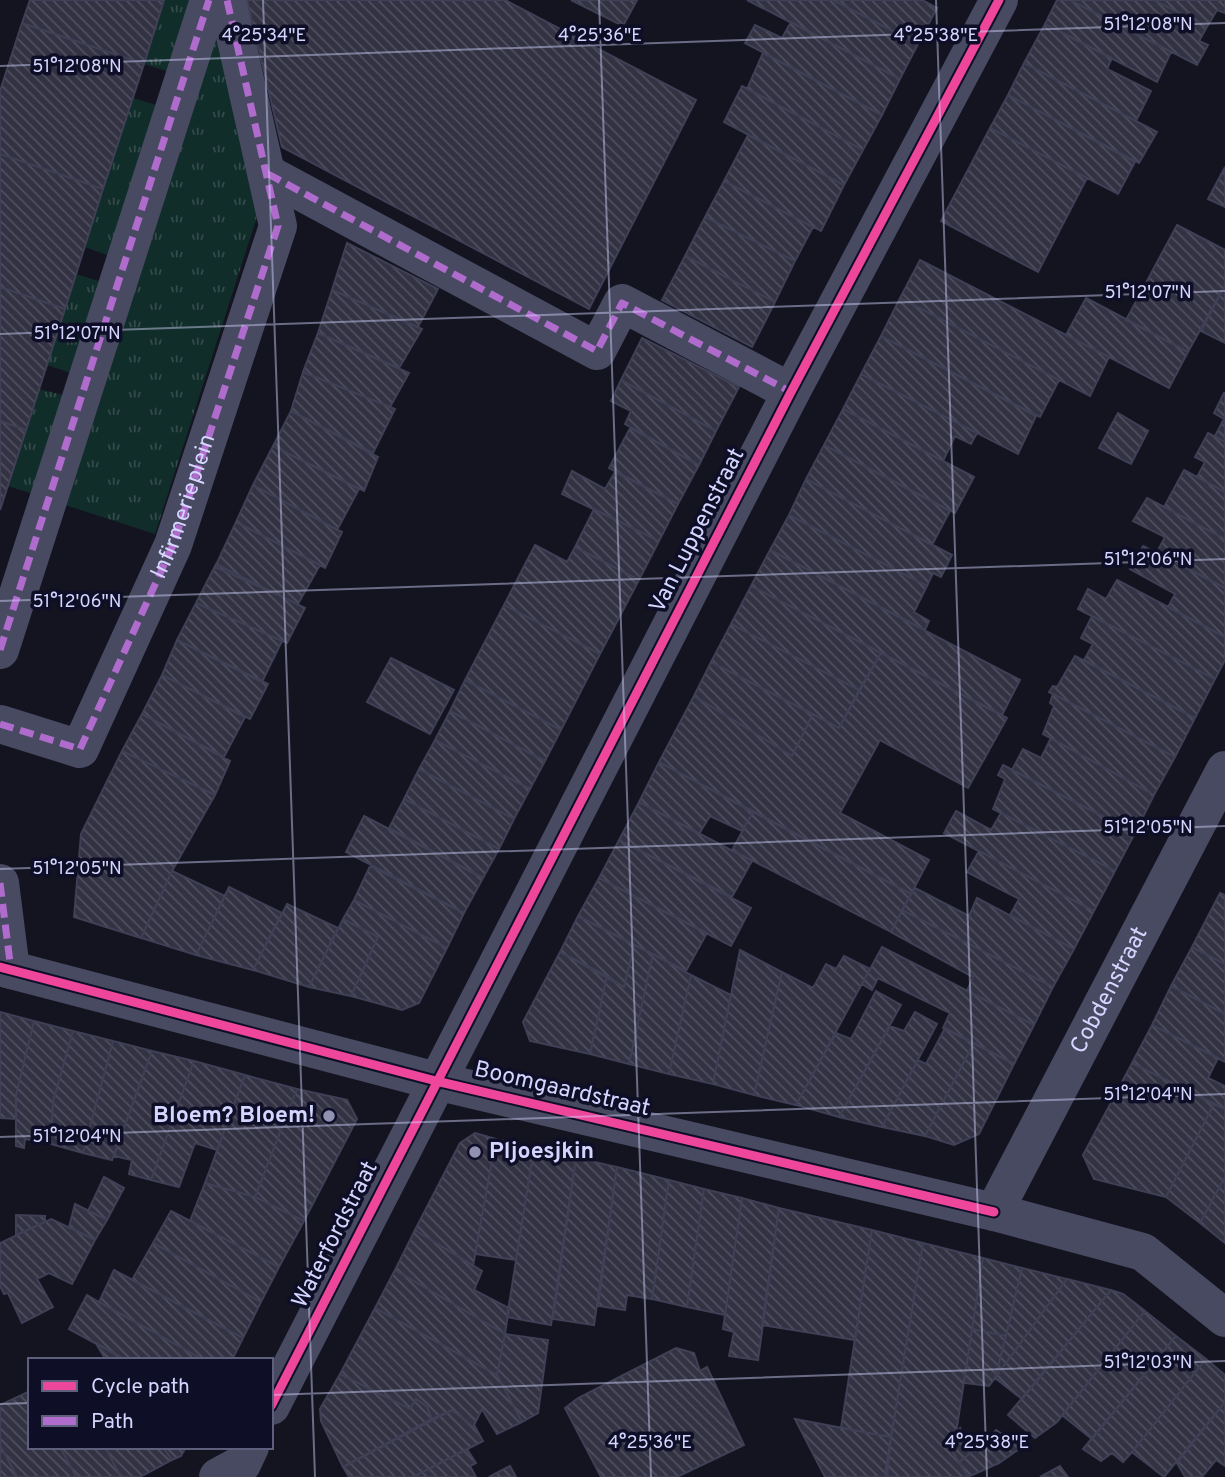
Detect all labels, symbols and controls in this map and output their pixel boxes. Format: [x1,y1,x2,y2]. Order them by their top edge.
text: 51°12'08"N [1103,14,1193,37]
text: 4°25'34"E [222,25,306,48]
text: 4°25'36"E [558,25,642,48]
text: 4°25'38"E [894,25,978,48]
text: 51°12'08"N [32,56,122,79]
text: 51°12'07"N [1104,282,1192,305]
text: 51°12'07"N [33,323,121,346]
street label: Infirmerieplein [145,430,223,584]
street label: Van Luppenstraat [644,444,752,618]
text: 51°12'06"N [1103,549,1193,572]
text: 51°12'06"N [32,591,122,614]
text: 51°12'05"N [1103,817,1193,840]
text: 51°12'05"N [32,858,122,881]
street label: Cobdenstraat [1065,922,1155,1059]
street label: Boomgaardstraat [471,1056,653,1124]
text: 51°12'04"N [1103,1084,1193,1107]
place label: Bloem? Bloem! [153,1102,315,1131]
marker: Bloem? Bloem! [321,1108,337,1124]
text: 51°12'04"N [32,1126,122,1149]
place label: Pljoesjkin [489,1138,594,1167]
marker: Pljoesjkin [467,1144,483,1160]
street label: Waterfordstraat [286,1157,386,1313]
text: 51°12'03"N [1103,1352,1193,1375]
legend [28,1358,273,1449]
text: Cycle path [91,1374,190,1401]
text: Path [91,1409,134,1436]
text: 4°25'36"E [608,1432,692,1455]
text: 4°25'38"E [945,1432,1029,1455]

